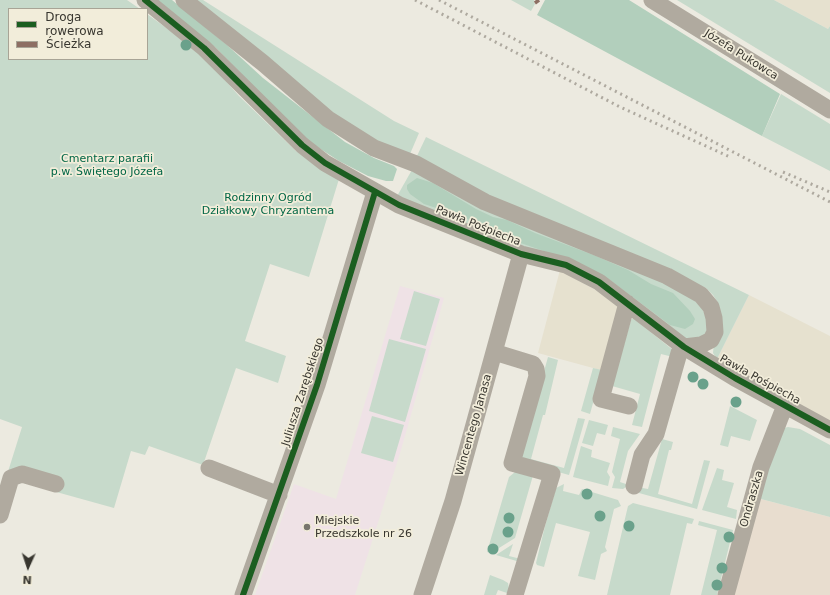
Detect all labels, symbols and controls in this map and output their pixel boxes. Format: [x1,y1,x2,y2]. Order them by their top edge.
legend [8,8,148,60]
text: Droga rowerowa [45,10,104,38]
street label: Józefa Pukowca [702,27,780,83]
text: Ścieżka [46,37,91,51]
park label: Cmentarz parafii p.w. Świętego Józefa [51,152,163,178]
park label: Rodzinny Ogród Działkowy Chryzantema [202,191,334,217]
street label: Pawła Pośpiecha [434,203,522,249]
street label: Juliusza Zarębskiego [279,336,327,448]
street label: Pawła Pośpiecha [717,352,803,408]
street label: Wincentego Janasa [453,373,495,477]
street label: Ondraszka [738,469,766,529]
place label: Miejskie Przedszkole nr 26 [315,514,412,540]
marker: Miejskie Przedszkole nr 26 [302,522,312,532]
north arrow [8,547,48,587]
text: N [22,573,32,586]

